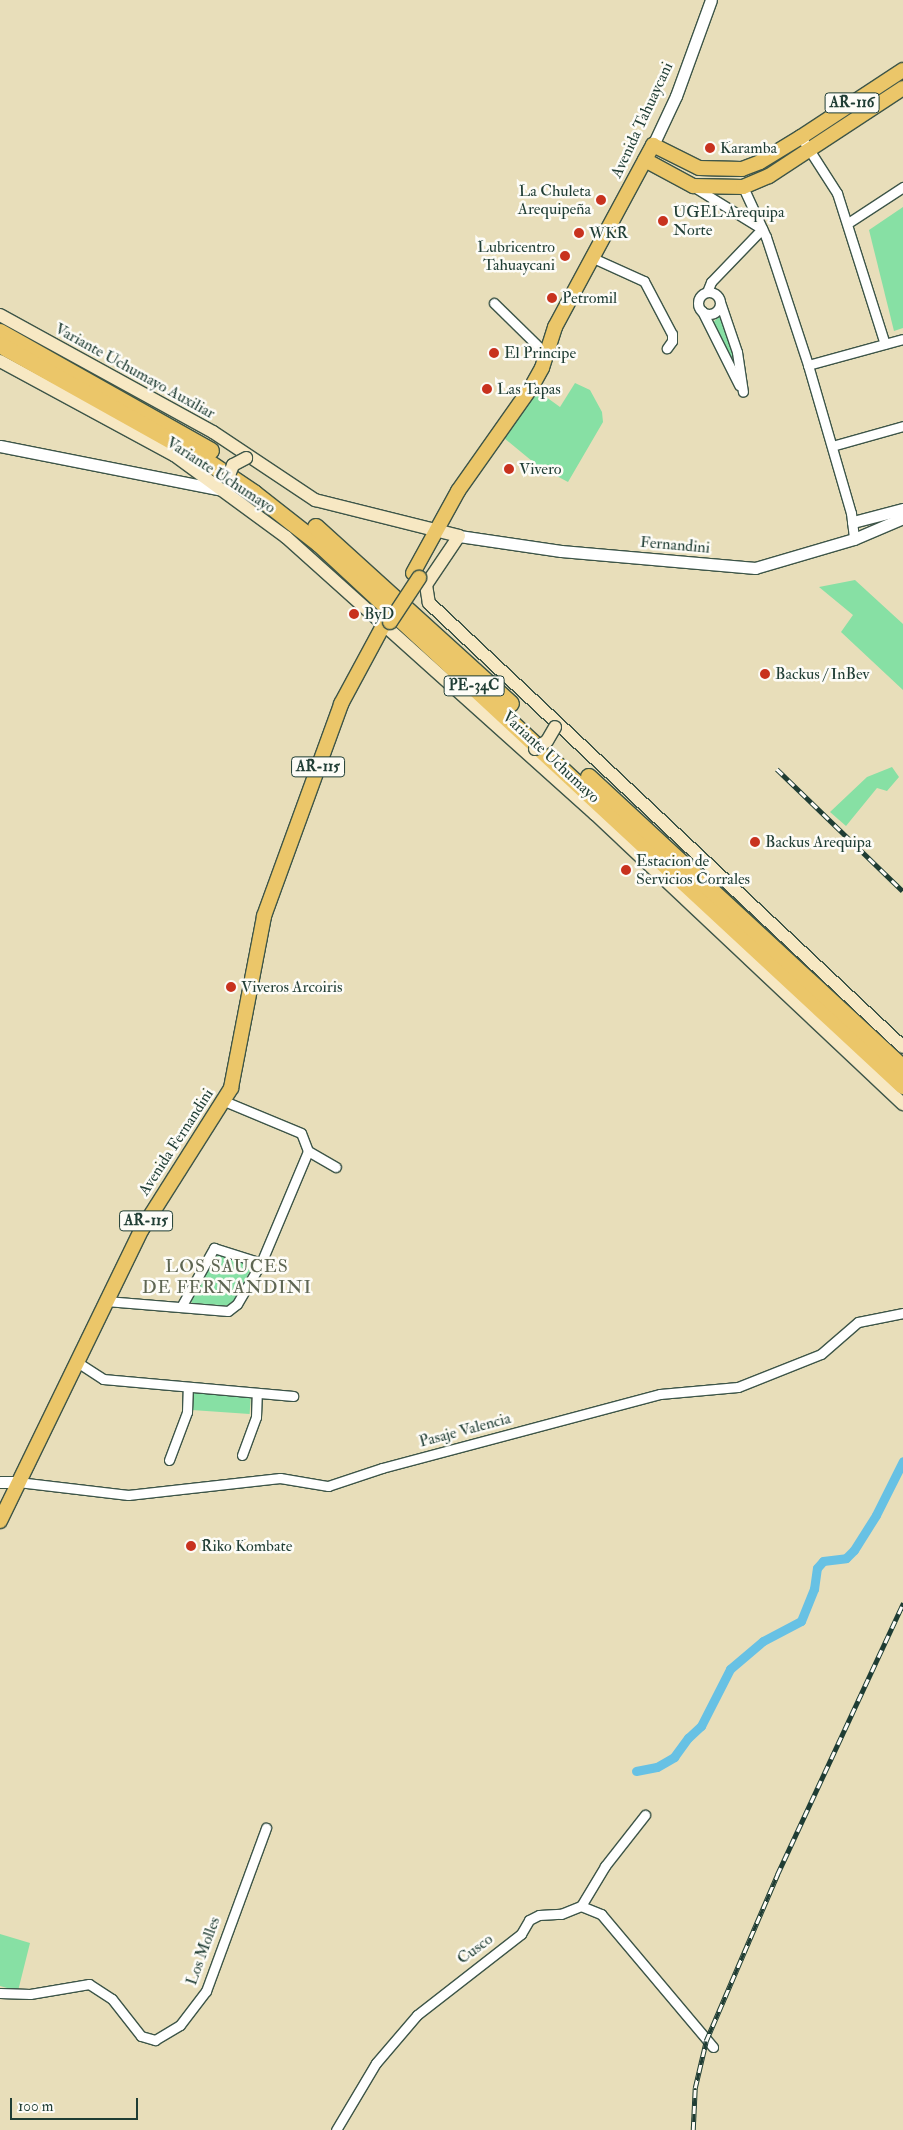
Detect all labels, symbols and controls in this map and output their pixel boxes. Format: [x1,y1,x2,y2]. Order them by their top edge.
street label: Avenida Tahuaycani [607,59,677,181]
road number: AR-116 [824,90,880,116]
place label: Karamba [720,138,777,158]
marker: Karamba [704,142,716,154]
place label: La Chuleta Arequipeña [518,181,591,219]
marker: La Chuleta Arequipeña [595,194,607,206]
place label: UGEL Arequipa Norte [673,202,784,240]
marker: UGEL Arequipa Norte [657,215,669,227]
place label: WKR [589,223,628,243]
marker: WKR [573,227,585,239]
place label: Lubricentro Tahuaycani [477,237,555,275]
marker: Lubricentro Tahuaycani [559,250,571,262]
place label: Petromil [562,288,617,308]
marker: Petromil [546,292,558,304]
street label: Variante Uchumayo Auxiliar [52,319,218,423]
place label: El Principe [504,343,576,363]
marker: El Principe [488,347,500,359]
place label: Las Tapas [497,379,561,399]
marker: Las Tapas [481,383,493,395]
street label: Variante Uchumayo [163,433,279,517]
place label: Vivero [519,459,562,479]
marker: Vivero [503,463,515,475]
street label: Fernandini [639,532,711,558]
place label: ByD [364,604,394,624]
marker: ByD [348,608,360,620]
place label: Backus / InBev [775,664,869,684]
marker: Backus / InBev [759,668,771,680]
road number: PE-34C [443,674,505,698]
street label: Variante Uchumayo [498,707,604,807]
road number: AR-115 [290,754,346,780]
place label: Backus Arequipa [765,832,871,852]
marker: Backus Arequipa [749,836,761,848]
place label: Estacion de Servicios Corrales [636,851,750,889]
marker: Estacion de Servicios Corrales [620,864,632,876]
place label: Viveros Arcoiris [241,977,342,997]
marker: Viveros Arcoiris [225,981,237,993]
street label: Avenida Fernandini [134,1085,218,1199]
road number: AR-115 [118,1208,174,1234]
district label: LOS SAUCES DE FERNANDINI [140,1257,314,1300]
street label: Pasaje Valencia [417,1409,513,1451]
place label: Riko Kombate [201,1536,292,1556]
marker: Riko Kombate [185,1540,197,1552]
street label: Los Molles [182,1914,224,1988]
street label: Cusco [453,1929,497,1969]
scale bar [12,2088,140,2120]
text: 100 m [18,2097,53,2116]

